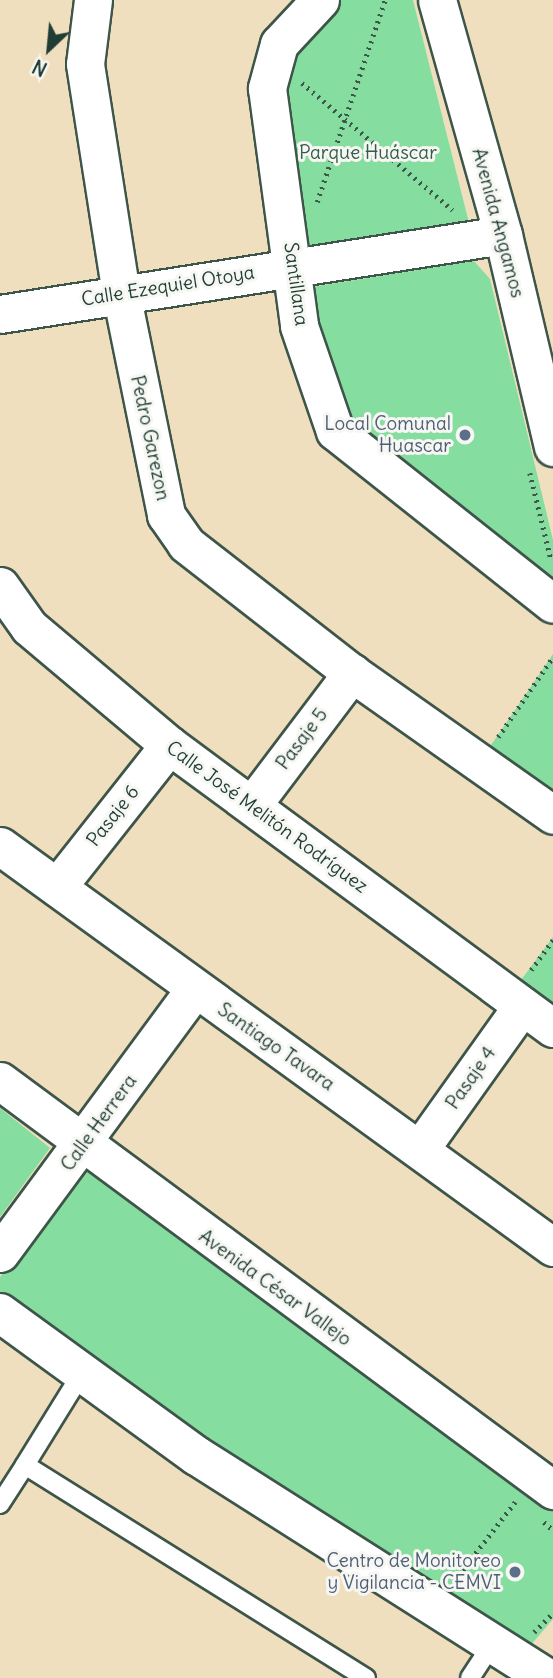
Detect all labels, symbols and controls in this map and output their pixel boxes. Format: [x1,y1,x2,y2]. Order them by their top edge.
north arrow [14,14,84,84]
text: N [29,54,51,82]
park label: Parque Huáscar [299,142,437,164]
street label: Avenida Angamos [467,146,529,300]
street label: Santillana [279,241,313,327]
street label: Calle Ezequiel Otoya [80,261,256,311]
street label: Pedro Garezon [126,373,174,503]
place label: Local Comunal Huascar [324,413,451,457]
marker: Local Comunal Huascar [457,427,473,443]
street label: Pasaje 5 [271,704,333,774]
street label: Calle José Melitón Rodríguez [162,736,372,898]
street label: Pasaje 6 [82,781,144,851]
street label: Santiago Tavara [213,998,339,1096]
street label: Pasaje 4 [441,1042,501,1114]
street label: Calle Herrera [56,1070,142,1176]
street label: Avenida César Vallejo [194,1225,356,1351]
place label: Centro de Monitoreo y Vigilancia - CEMVI [327,1550,501,1594]
marker: Centro de Monitoreo y Vigilancia - CEMVI [507,1564,523,1580]

